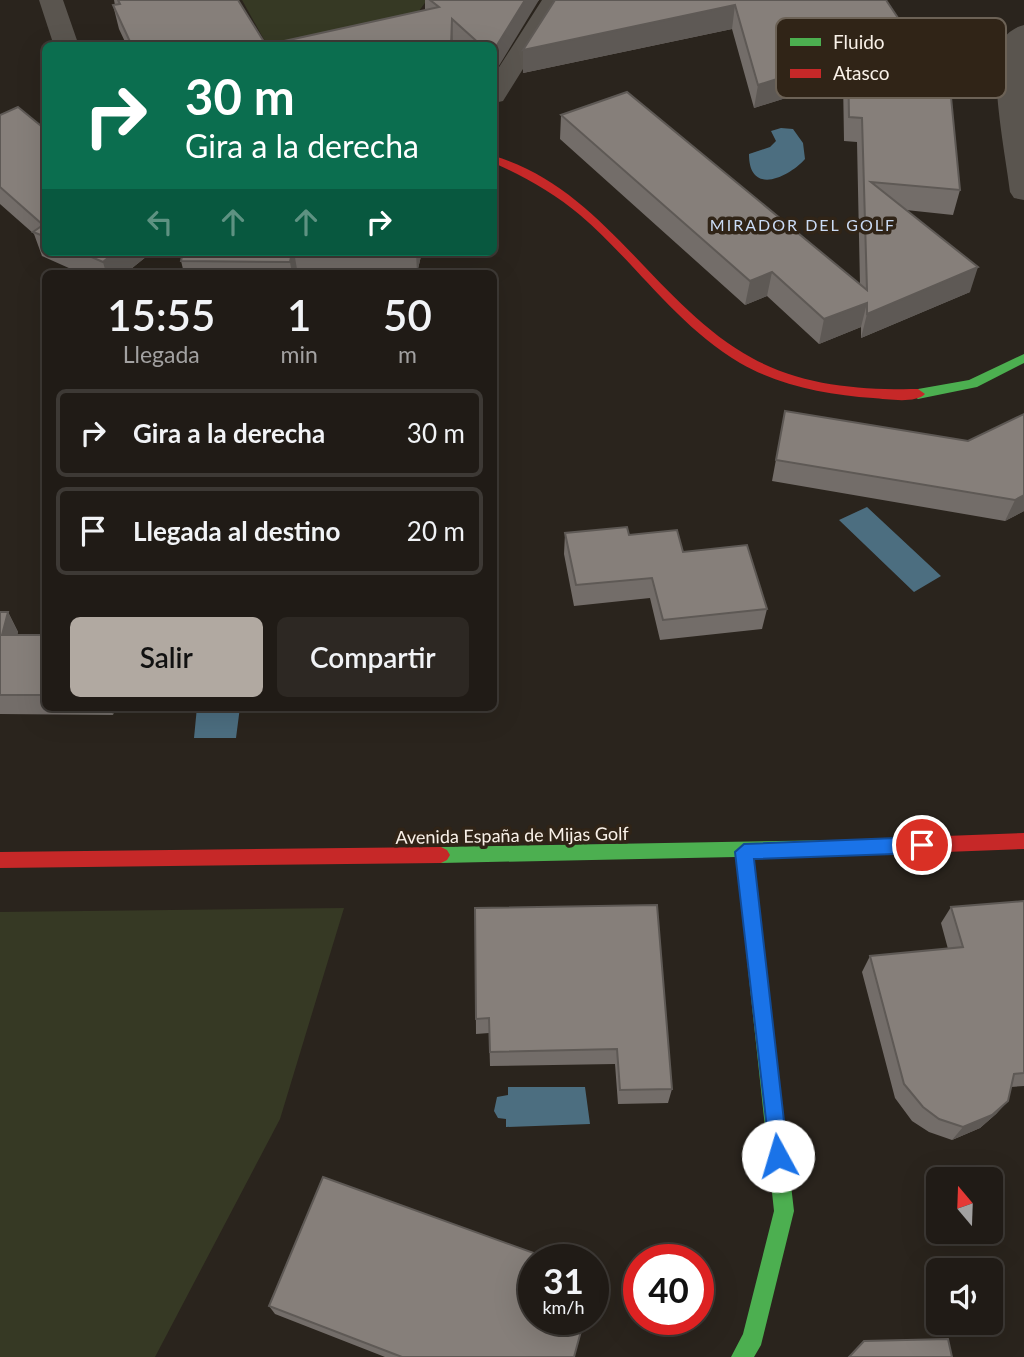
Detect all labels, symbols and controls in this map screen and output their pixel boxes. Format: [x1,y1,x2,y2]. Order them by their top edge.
legend [776,18,1006,98]
text: Fluido [833,30,885,53]
text: Atasco [833,61,889,84]
text: 30 m [185,67,295,125]
icon: right [70,70,161,161]
text: Gira a la derecha [185,126,419,165]
icon: left [141,203,179,241]
icon: ahead [214,203,252,241]
icon: ahead [287,203,325,241]
icon: right [360,203,398,241]
district label: MIRADOR DEL GOLF [710,215,896,234]
text: 15:55 [107,290,215,340]
text: 1 [287,290,311,340]
text: 50 [383,290,432,340]
text: Llegada [123,340,200,368]
text: min [281,340,318,368]
text: m [398,340,417,368]
icon: right [74,414,112,452]
text: Gira a la derecha [133,417,325,449]
text: 30 m [407,417,465,449]
icon: arrive [74,512,112,550]
text: Llegada al destino [133,515,340,547]
text: 20 m [407,515,465,547]
button: Salir [70,617,263,697]
button: Compartir [277,617,469,697]
pin [892,815,952,875]
street label: Avenida España de Mijas Golf [395,822,629,848]
icon: arrive [903,826,941,864]
position arrow [741,1119,815,1193]
north arrow [926,1167,1003,1244]
map controls [926,1167,1003,1335]
speed limit sign: 40 [623,1244,714,1335]
button: sound [926,1258,1003,1335]
text: 31 [543,1259,584,1301]
text: km/h [542,1296,585,1318]

